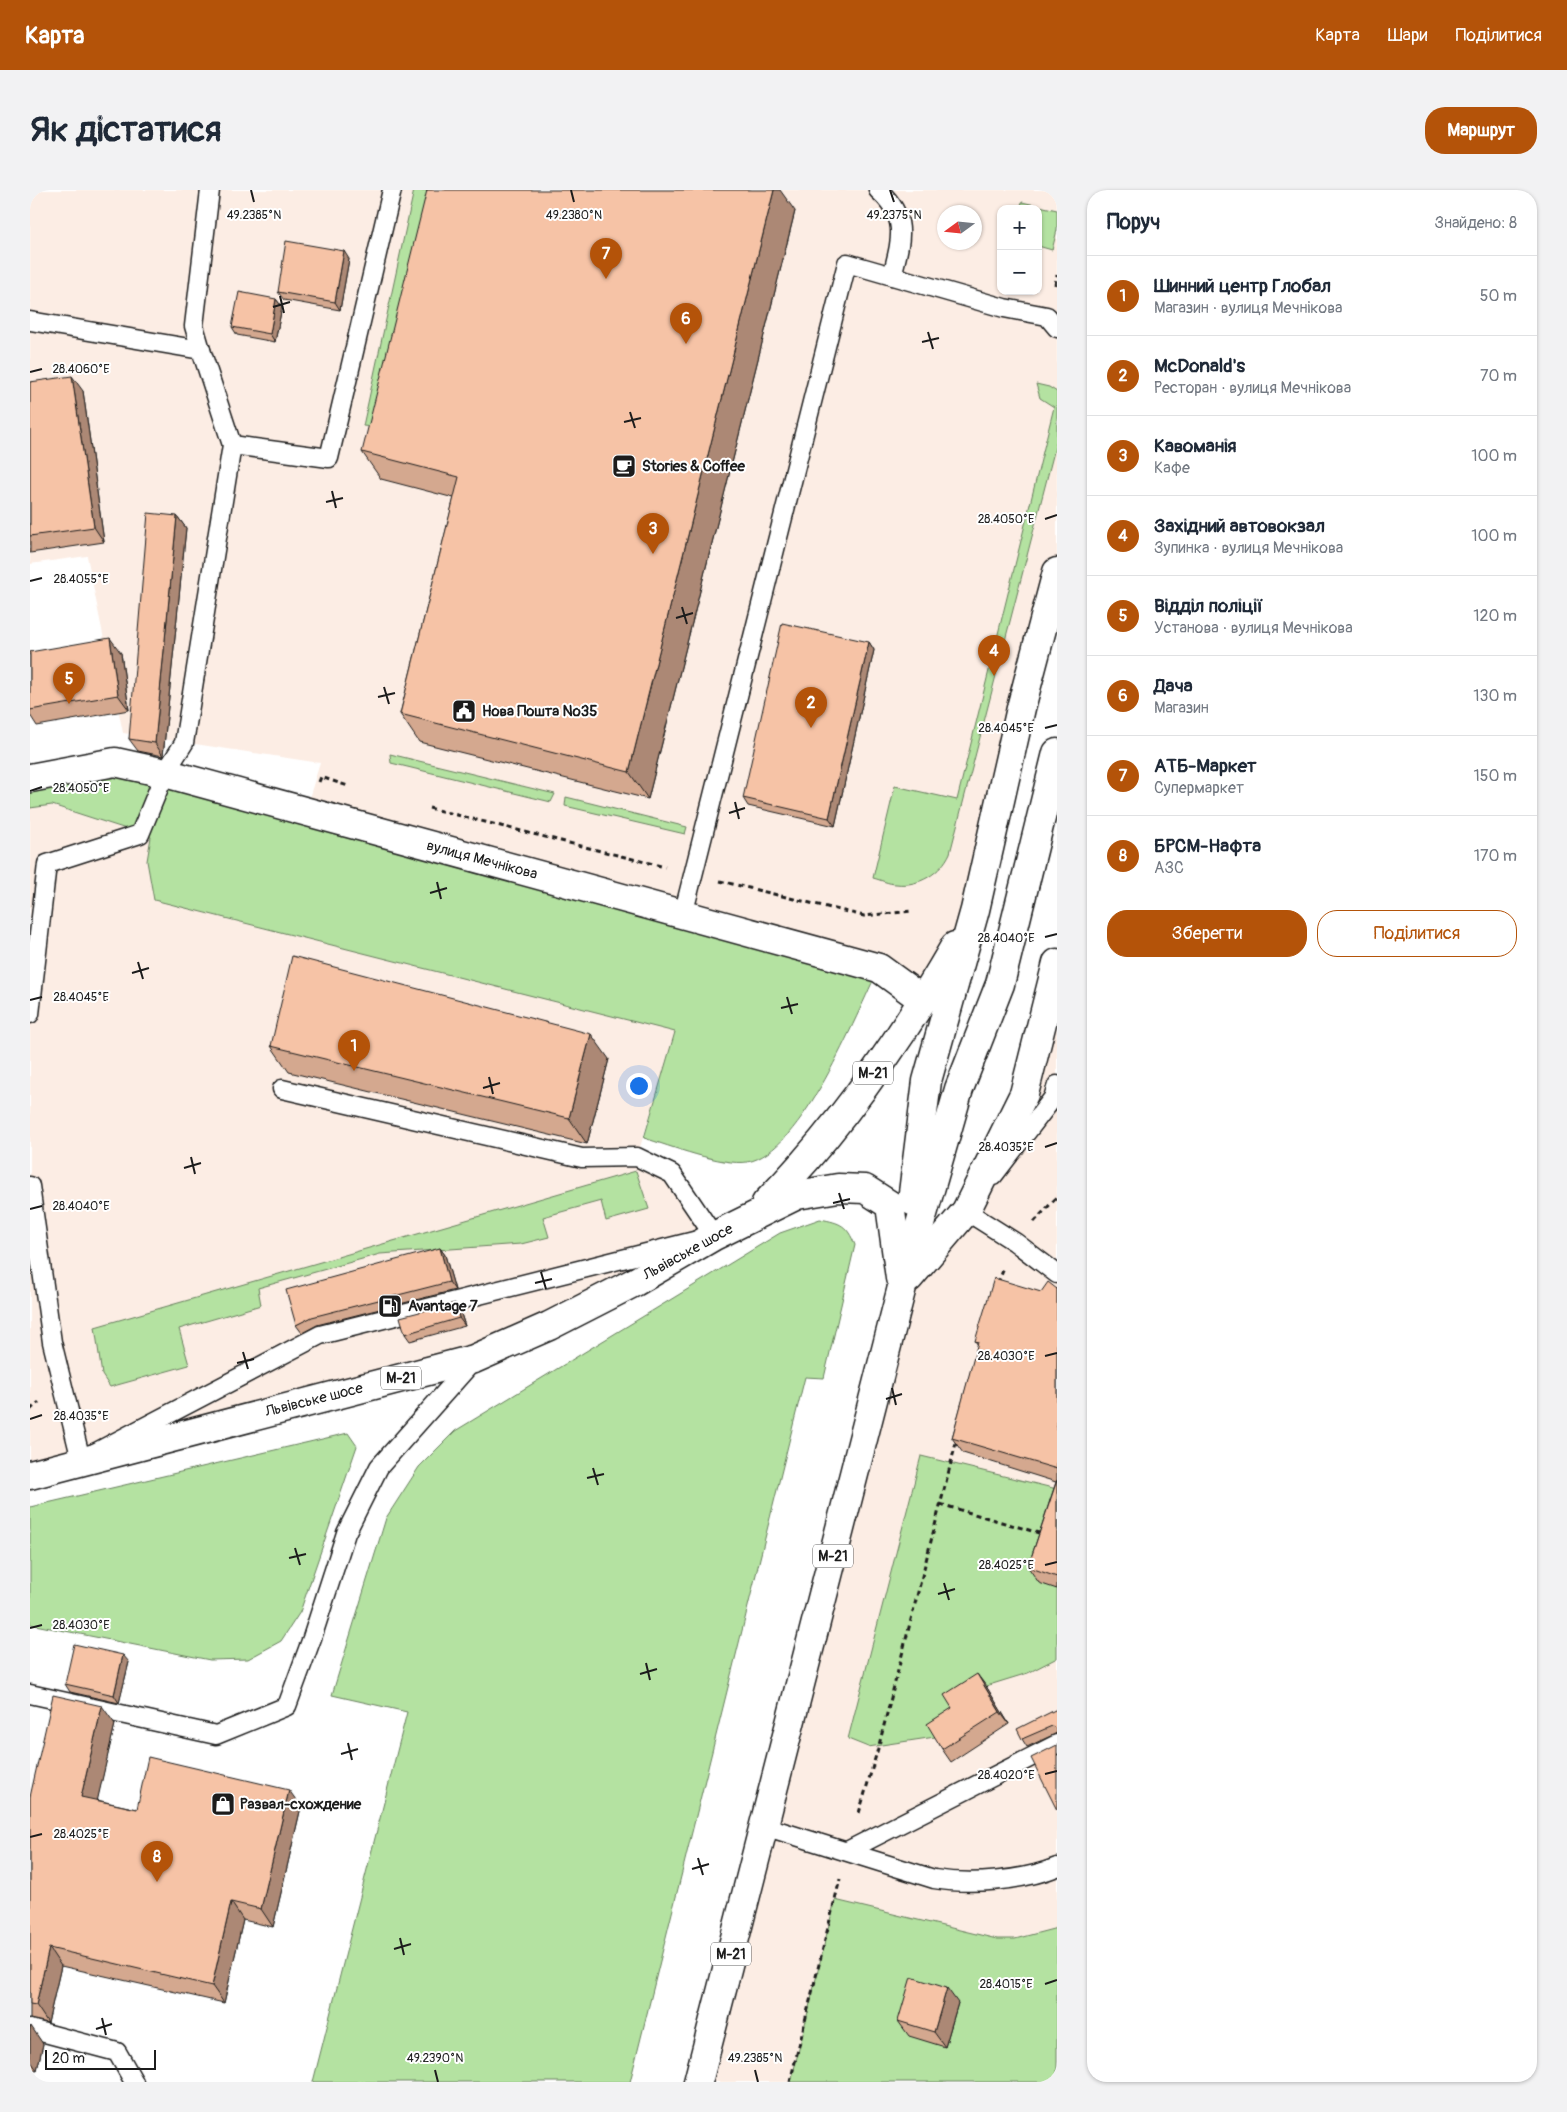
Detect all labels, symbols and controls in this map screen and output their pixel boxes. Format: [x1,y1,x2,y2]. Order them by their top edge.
text: Карта [25,21,84,50]
text: Карта [1315,24,1360,47]
text: Шари [1388,24,1427,47]
text: Поділитися [1455,24,1542,47]
button: Маршрут [1425,107,1537,154]
text: Як дістатися [30,108,221,152]
north arrow [937,205,982,250]
map controls [997,205,1042,295]
button: + [997,205,1042,250]
text: 49.2385°N [227,208,281,223]
text: 49.2380°N [546,208,602,223]
text: 49.2375°N [866,208,922,223]
text: Поруч [1107,209,1160,236]
text: Знайдено: 8 [1434,213,1517,233]
pin: 7 [590,238,622,279]
button: − [997,250,1042,295]
text: Шинний центр Глобал [1154,274,1331,298]
text: 1 [1120,286,1126,306]
text: 50 m [1480,286,1517,306]
text: Магазин · вулиця Мечнікова [1154,298,1343,318]
pin: 6 [670,303,702,344]
text: McDonald's [1154,354,1245,378]
text: 28.4060°E [52,362,110,377]
text: 2 [1119,366,1127,386]
text: 70 m [1480,366,1517,386]
text: Ресторан · вулиця Мечнікова [1154,378,1351,398]
text: Кавоманія [1154,434,1236,458]
text: 3 [1119,446,1127,466]
text: 100 m [1471,446,1517,466]
cafe icon: Stories & Coffee [611,453,637,479]
place label: Stories & Coffee [642,457,745,476]
text: Кафе [1154,458,1190,478]
text: 28.4050°E [978,512,1034,527]
pin: 3 [637,513,669,554]
text: Західний автовокзал [1154,514,1325,538]
text: 4 [1118,526,1128,546]
text: 100 m [1471,526,1517,546]
text: Зупинка · вулиця Мечнікова [1154,538,1343,558]
text: 28.4055°E [53,572,109,587]
text: Відділ поліції [1154,594,1263,618]
text: 5 [1119,606,1127,626]
text: 120 m [1473,606,1517,626]
text: Установа · вулиця Мечнікова [1154,618,1353,638]
pin: 4 [978,635,1010,676]
pin: 5 [53,663,85,704]
text: Дача [1154,674,1193,698]
text: 6 [1118,686,1128,706]
text: 130 m [1473,686,1517,706]
pin: 2 [795,687,827,728]
public building icon: Нова Пошта №35 [451,698,477,724]
text: Магазин [1154,698,1209,718]
place label: Нова Пошта №35 [482,702,597,721]
text: 28.4045°E [978,721,1034,736]
text: АТБ-Маркет [1154,754,1257,778]
text: 7 [1119,766,1127,786]
text: 150 m [1473,766,1517,786]
text: Супермаркет [1154,778,1244,798]
text: 28.4050°E [53,781,109,796]
text: БРСМ-Нафта [1154,834,1261,858]
street label: вулиця Мечнікова [424,836,540,884]
text: 8 [1119,846,1127,866]
text: 170 m [1474,846,1517,866]
text: АЗС [1154,858,1184,878]
button: Зберегти [1107,910,1307,957]
button: Поділитися [1317,910,1517,957]
text: 28.4040°E [977,931,1035,946]
text: 28.4045°E [53,990,109,1005]
pin: 1 [338,1030,370,1071]
road number: М-21 [853,1061,893,1084]
your location [626,1073,652,1099]
text: 28.4035°E [978,1140,1034,1155]
text: 28.4040°E [52,1199,110,1214]
street label: Львівське шосе [639,1219,737,1285]
fuel station icon: Avantage 7 [377,1293,403,1319]
place label: Avantage 7 [408,1297,478,1316]
text: 28.4030°E [978,1349,1034,1364]
road number: М-21 [381,1366,421,1390]
street label: Львівське шосе [262,1379,365,1422]
text: 28.4035°E [53,1409,109,1424]
road number: М-21 [813,1544,853,1568]
text: 28.4025°E [978,1558,1034,1573]
text: 28.4030°E [53,1618,109,1633]
text: 28.4020°E [978,1768,1034,1783]
shop icon: Развал-схождение [210,1791,236,1817]
place label: Развал-схождение [240,1795,362,1814]
text: 28.4025°E [53,1827,109,1842]
pin: 8 [141,1841,173,1882]
road number: М-21 [711,1942,751,1966]
text: 28.4015°E [979,1977,1033,1992]
scale bar [45,2047,156,2070]
text: 20 m [52,2050,85,2067]
text: 49.2390°N [407,2051,463,2066]
text: 49.2385°N [728,2051,782,2066]

